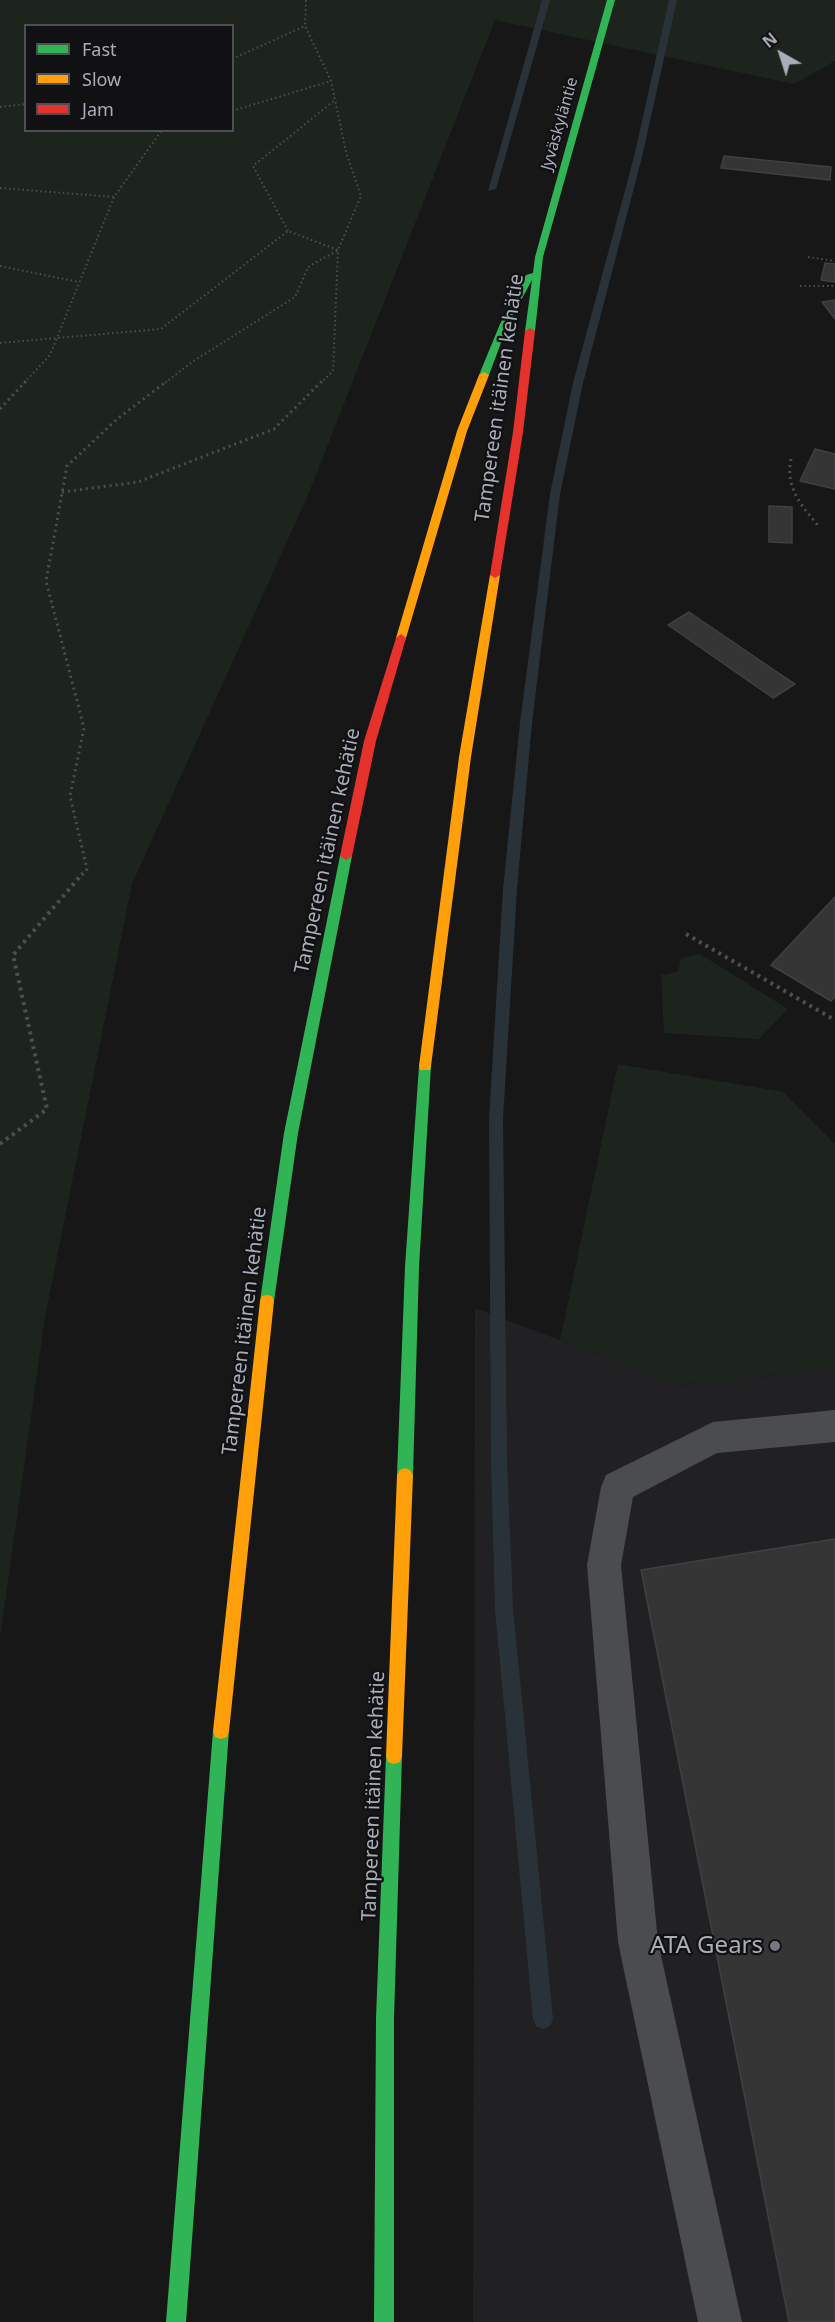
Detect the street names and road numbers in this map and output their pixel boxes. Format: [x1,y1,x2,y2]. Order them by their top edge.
street label: Jyväskyläntie [538,75,582,173]
street label: Tampereen itäinen kehätie [471,272,529,524]
street label: Tampereen itäinen kehätie [290,726,366,976]
street label: Tampereen itäinen kehätie [218,1205,272,1457]
street label: Tampereen itäinen kehätie [358,1671,390,1921]

